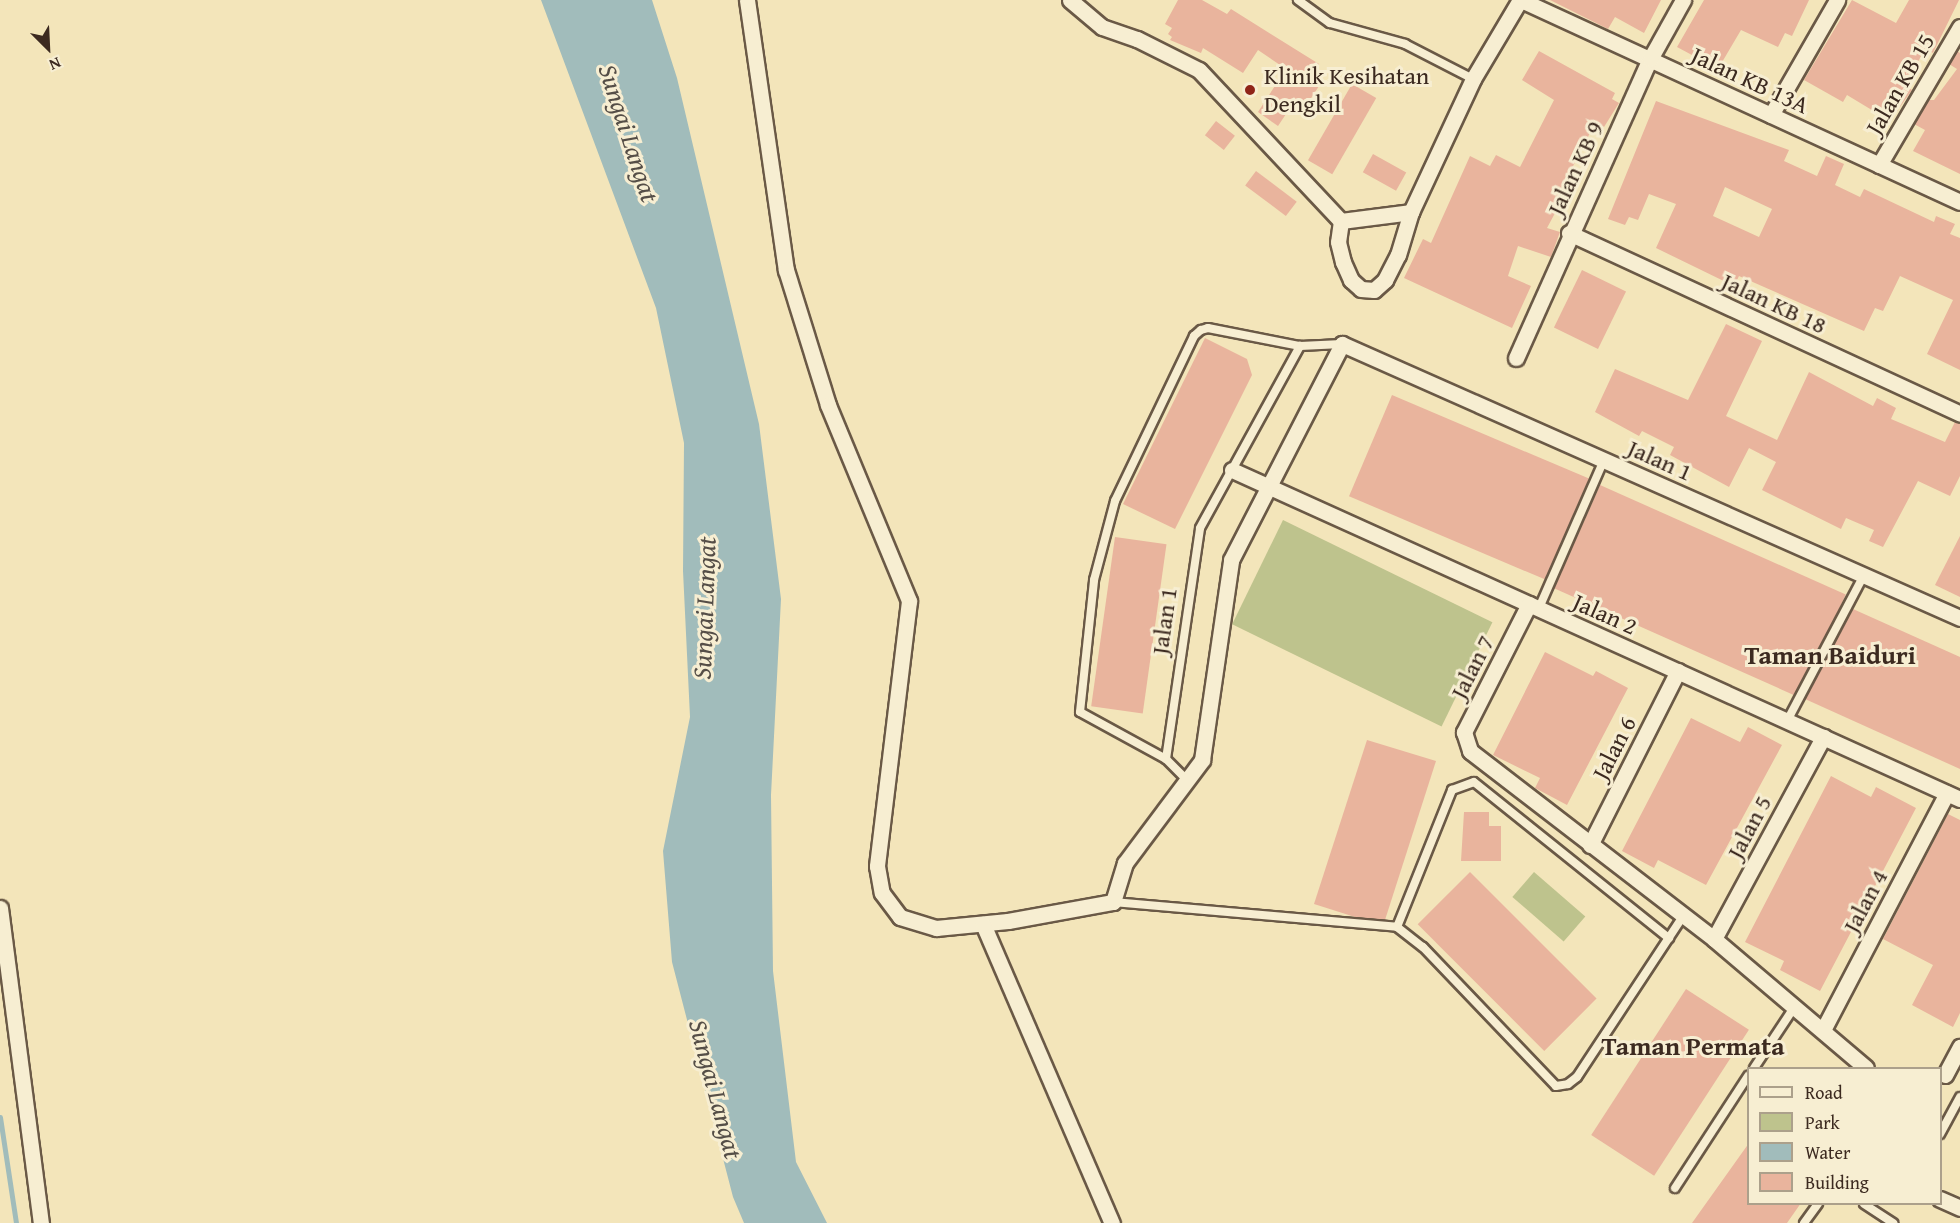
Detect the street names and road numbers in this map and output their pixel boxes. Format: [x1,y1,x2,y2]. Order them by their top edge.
street label: Jalan KB 15 [1860,28,1940,140]
street label: Jalan KB 13A [1687,40,1813,120]
street label: Jalan KB 9 [1541,116,1609,220]
street label: Jalan KB 18 [1717,266,1831,340]
street label: Jalan 1 [1623,433,1697,487]
street label: Jalan 1 [1145,586,1183,656]
street label: Jalan 2 [1568,587,1642,641]
street label: Jalan 7 [1444,630,1500,704]
street label: Jalan 6 [1586,711,1642,785]
street label: Jalan 5 [1720,791,1778,863]
street label: Jalan 4 [1836,865,1894,937]

